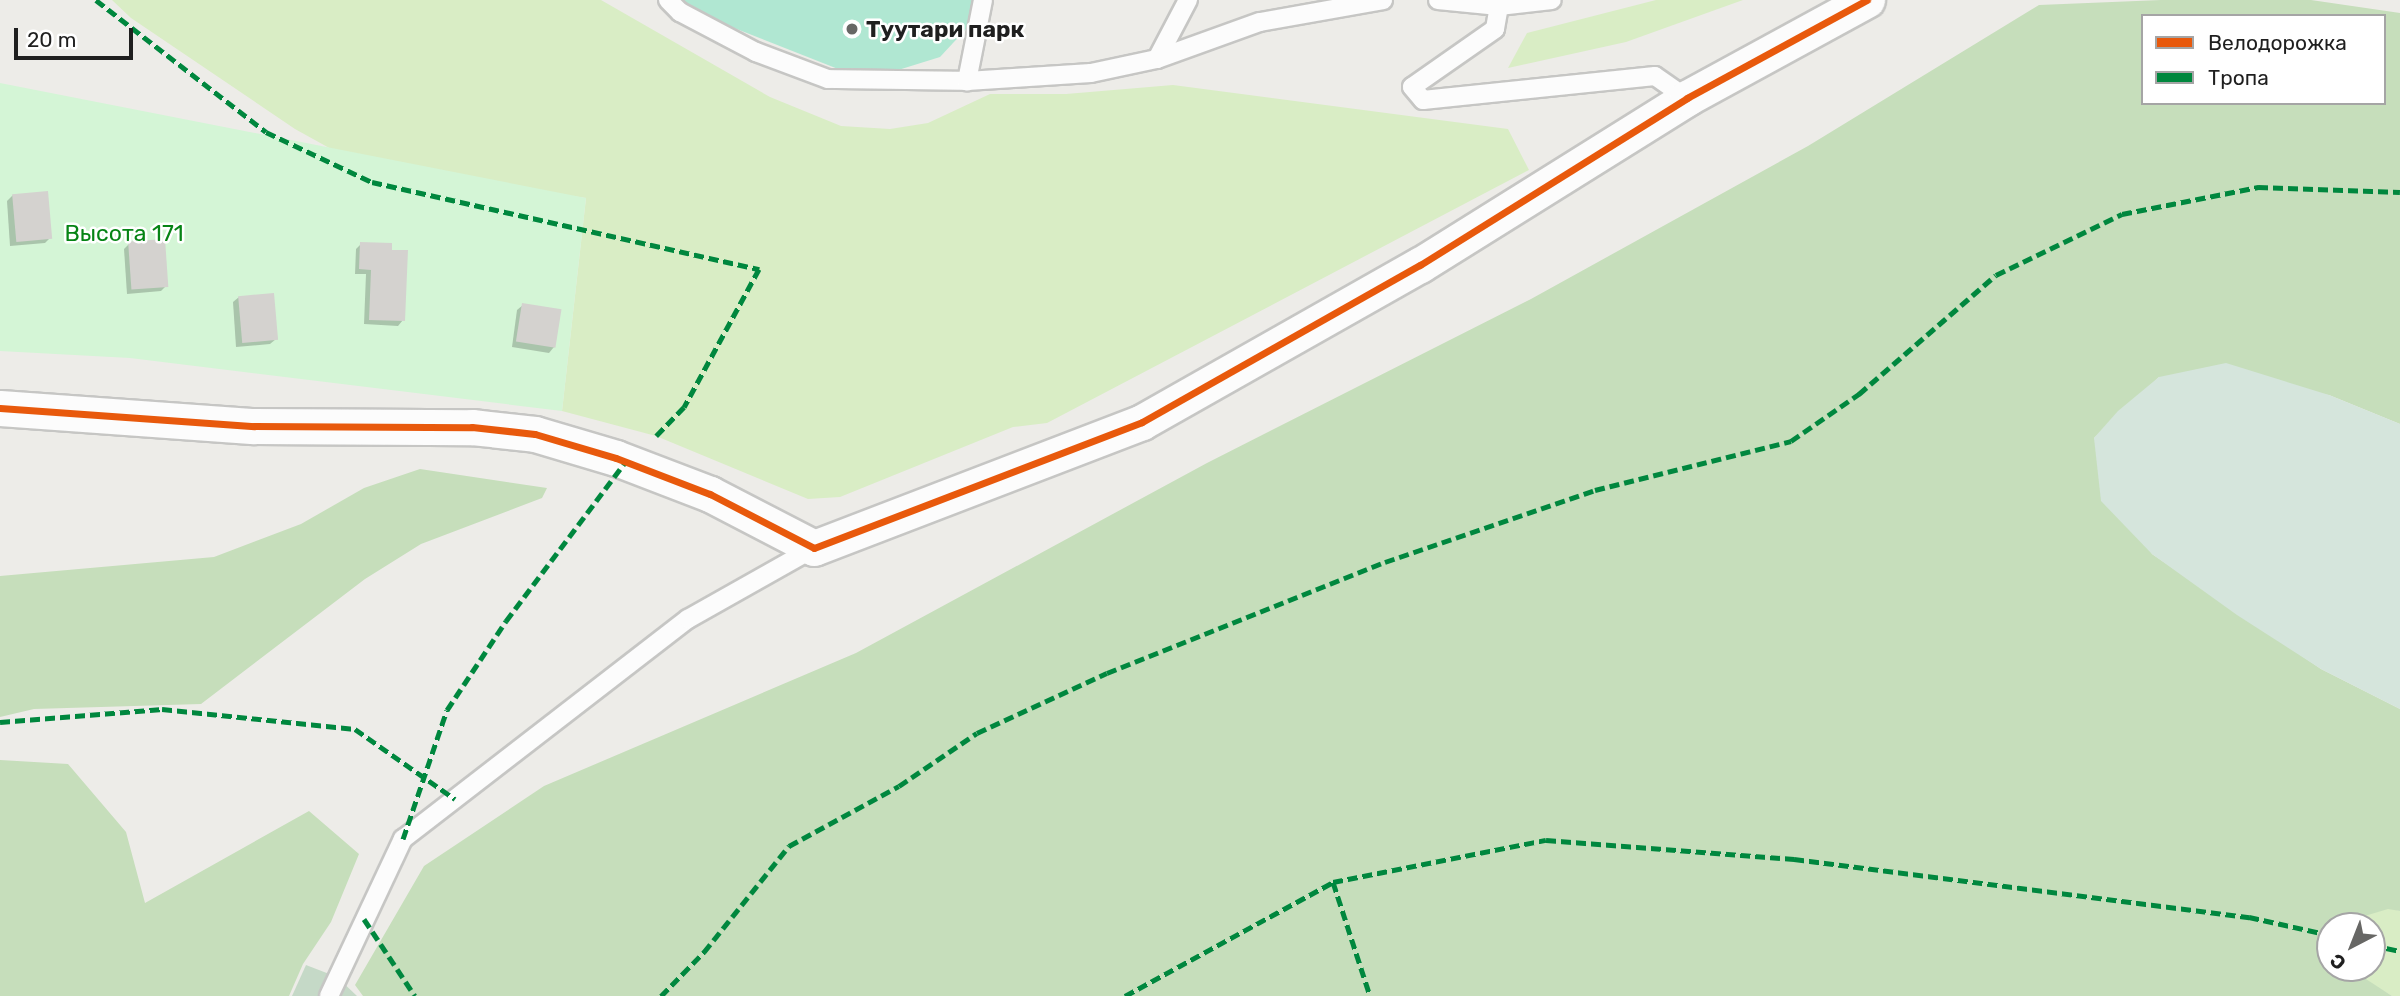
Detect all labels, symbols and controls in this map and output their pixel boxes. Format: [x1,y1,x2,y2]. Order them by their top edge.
scale bar [18,14,136,58]
legend [2141,14,2386,105]
place label: Туутари парк [866,15,1025,43]
marker: Туутари парк [844,21,860,37]
text: 20 m [27,27,76,52]
text: Велодорожка [2208,30,2347,55]
text: Тропа [2208,65,2269,90]
park label: Высота 171 [64,219,184,247]
north arrow [2316,912,2386,982]
text: С [2325,948,2351,975]

